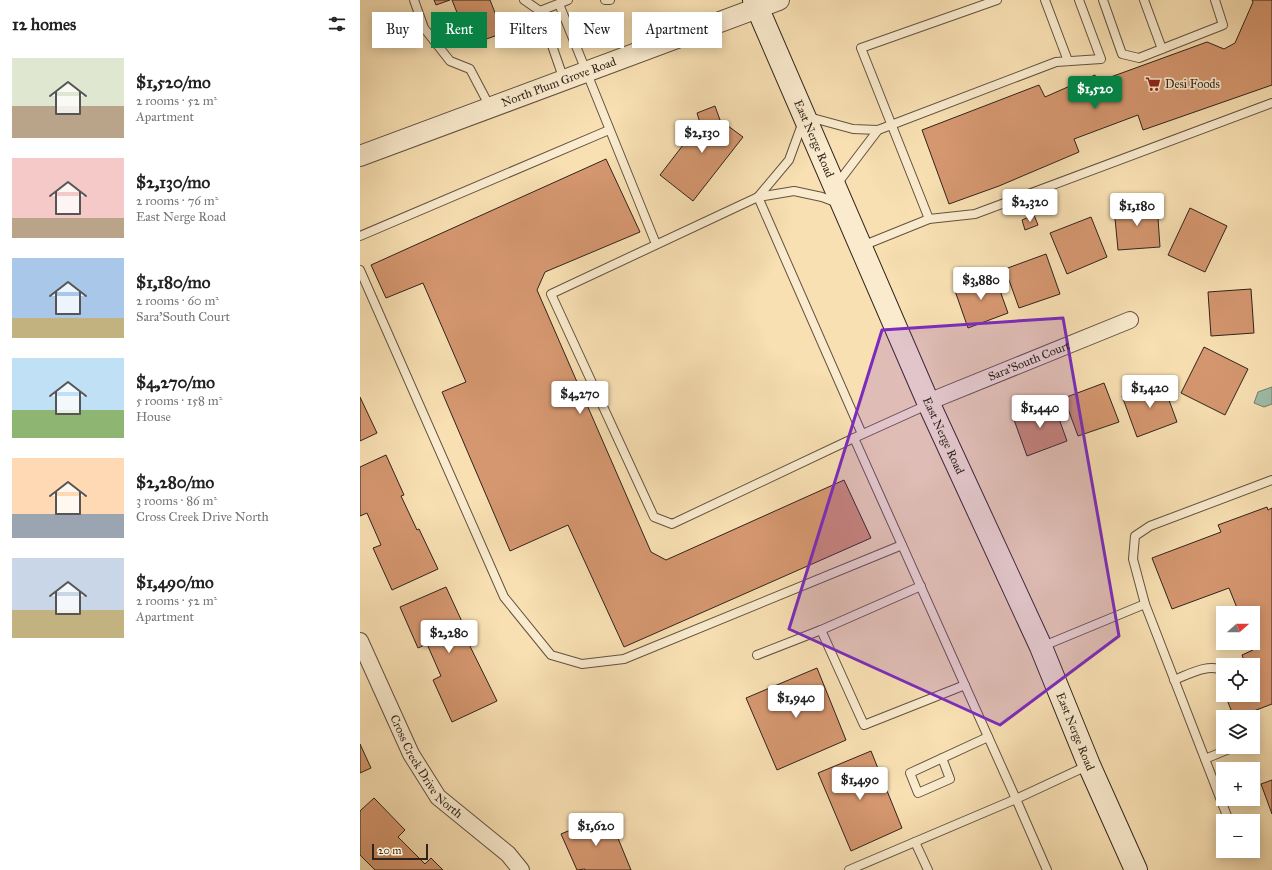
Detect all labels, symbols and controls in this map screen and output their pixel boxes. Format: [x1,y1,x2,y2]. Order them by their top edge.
chip: Buy [372,12,423,48]
chip: Rent [431,12,487,48]
chip: Filters [495,12,561,48]
chip: New [569,12,624,48]
chip: Apartment [632,12,722,48]
icon: filters [326,13,348,35]
text: 12 homes [12,14,76,35]
street label: North Plum Grove Road [499,54,618,110]
text: $1,520/mo [136,72,211,93]
icon: home [44,74,92,122]
supermarket icon: Desi Foods [1144,75,1162,93]
pin: $1,520 [1062,76,1128,110]
place label: Desi Foods [1165,77,1220,91]
text: $1,520 [1077,81,1113,97]
text: 2 rooms · 52 m² [136,93,217,109]
street label: East Nerge Road [791,98,837,180]
text: Apartment [136,109,194,125]
pin: $2,130 [669,120,735,154]
text: $2,130 [684,125,720,141]
text: $2,130/mo [136,172,210,193]
icon: home [44,174,92,222]
pin: $2,320 [997,189,1063,223]
text: 2 rooms · 76 m² [136,193,218,209]
pin: $1,180 [1104,193,1170,227]
text: $2,320 [1011,194,1049,210]
text: $1,180 [1119,198,1155,214]
text: East Nerge Road [136,209,226,225]
pin: $3,880 [948,267,1014,301]
text: $1,180/mo [136,272,210,293]
text: $3,880 [962,272,1000,288]
icon: home [44,274,92,322]
text: 2 rooms · 60 m² [136,293,219,309]
text: Sara'South Court [136,309,230,325]
street label: Sara'South Court [986,338,1073,384]
text: $4,270/mo [136,372,215,393]
icon: home [44,374,92,422]
pin: $1,420 [1117,375,1183,409]
text: $1,420 [1131,380,1169,396]
pin: $4,270 [547,381,613,415]
text: $4,270 [560,386,600,402]
text: 5 rooms · 158 m² [136,393,223,409]
street label: East Nerge Road [920,395,967,476]
pin: $1,440 [1007,395,1073,429]
text: $1,440 [1021,400,1059,416]
text: House [136,409,171,425]
text: $2,280/mo [136,472,214,493]
icon: home [44,474,92,522]
text: 3 rooms · 86 m² [136,493,217,509]
text: Cross Creek Drive North [136,509,269,525]
text: $1,490/mo [136,572,214,593]
icon: home [44,574,92,622]
text: 2 rooms · 52 m² [136,593,217,609]
north arrow [1216,606,1260,650]
map controls [1216,606,1260,858]
text: Apartment [136,609,194,625]
pin: $2,280 [416,620,482,654]
text: $2,280 [430,625,468,641]
button: locate [1216,658,1260,702]
pin: $1,940 [763,685,829,719]
text: $1,940 [777,690,815,706]
street label: East Nerge Road [1053,690,1098,773]
button: layers [1216,710,1260,754]
street label: Cross Creek Drive North [387,713,466,821]
button: + [1216,762,1260,806]
pin: $1,490 [827,767,893,801]
text: $1,490 [841,772,879,788]
pin: $1,620 [563,813,629,847]
button: − [1216,814,1260,858]
text: $1,620 [578,818,614,834]
scale bar [372,842,428,861]
text: 20 m [378,844,401,857]

